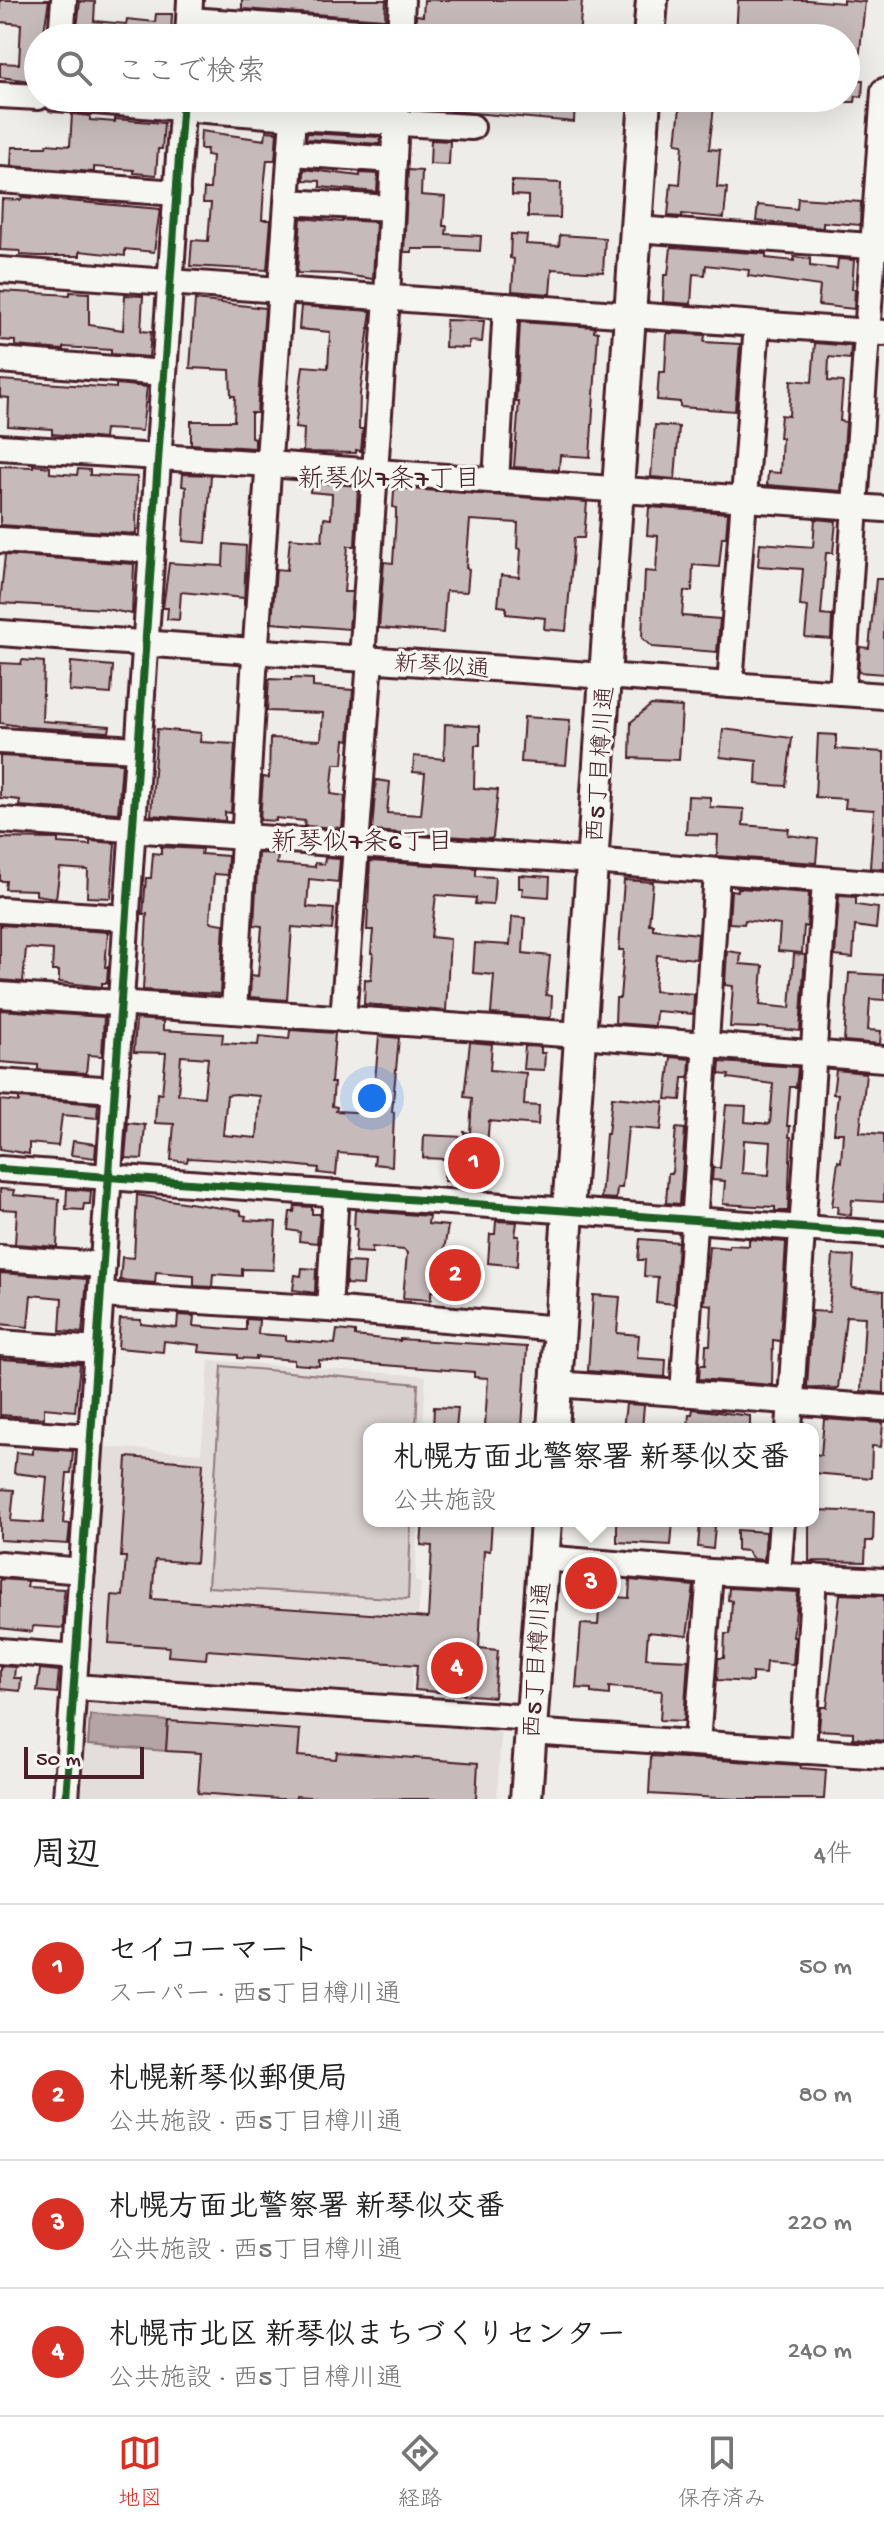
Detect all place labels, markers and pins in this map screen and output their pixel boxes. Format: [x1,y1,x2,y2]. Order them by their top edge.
pin: 1 [448,1133,500,1193]
pin: 2 [429,1245,481,1305]
pin: 3 [565,1553,617,1613]
pin: 4 [431,1638,483,1698]

